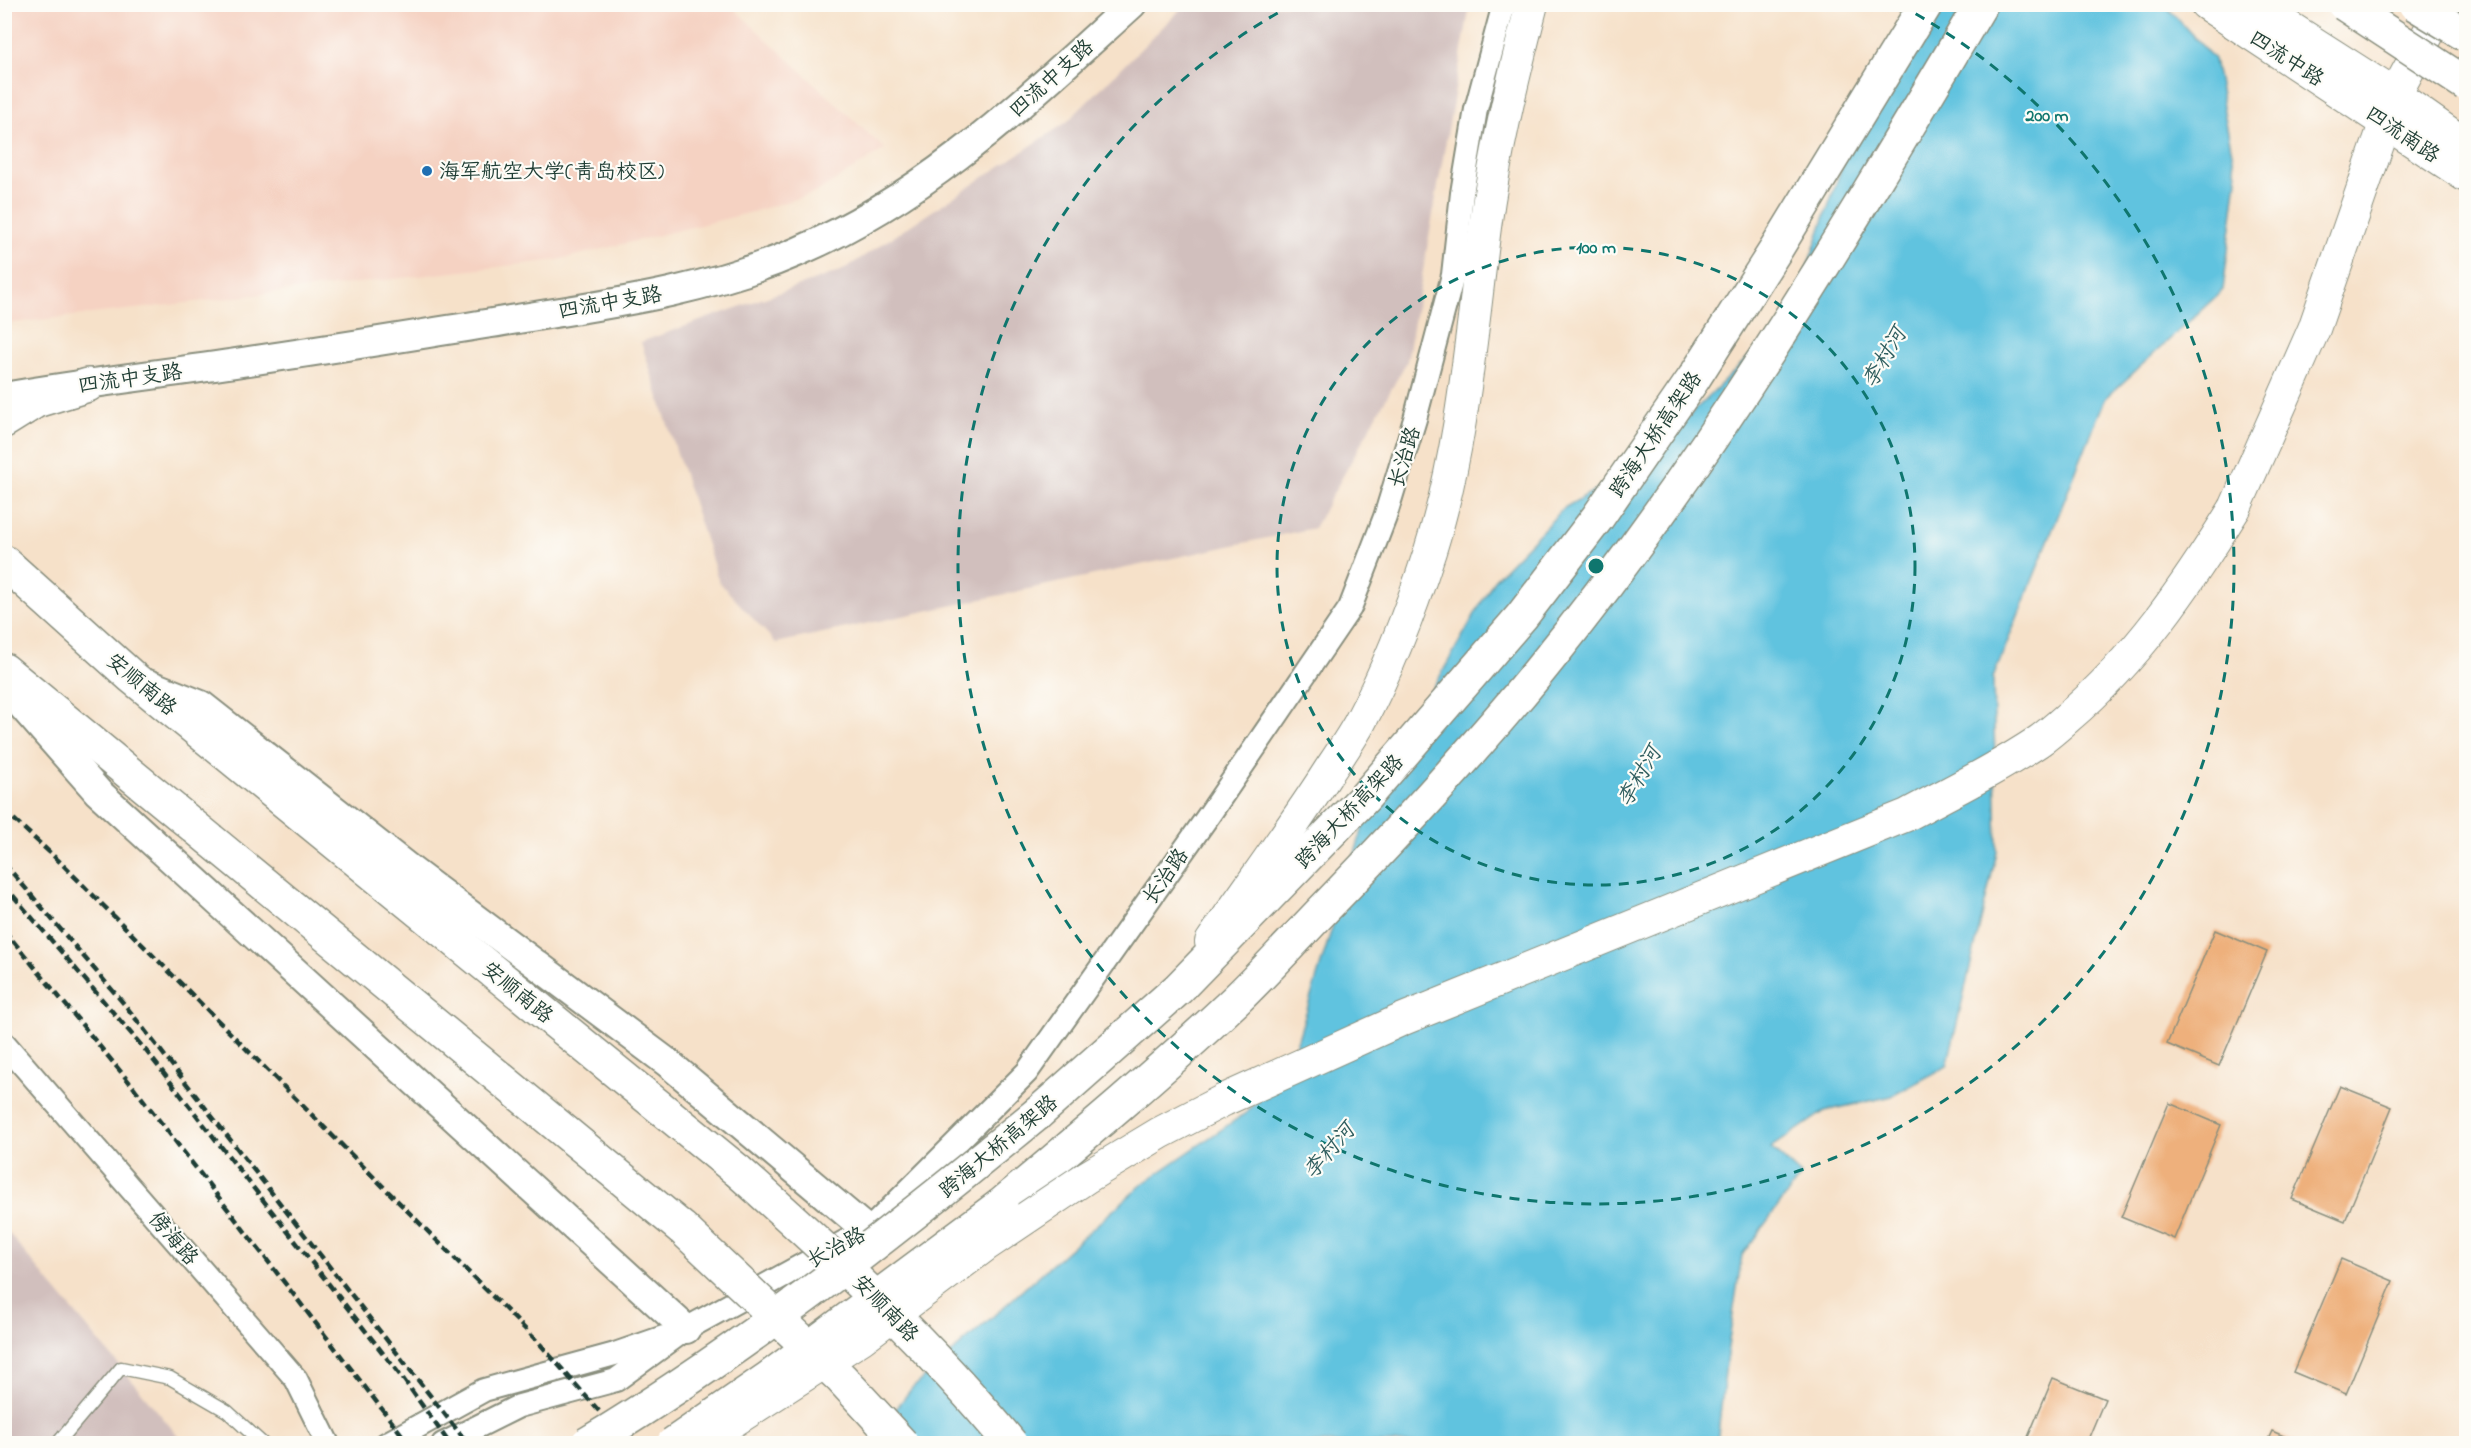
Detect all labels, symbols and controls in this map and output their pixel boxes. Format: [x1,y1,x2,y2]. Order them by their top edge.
street label: 四流中路 [2243,24,2329,95]
street label: 四流中支路 [1003,33,1101,126]
street label: 四流南路 [2359,100,2445,172]
text: 200 m [2025,104,2069,130]
place label: 海军航空大学(青岛校区) [439,158,664,188]
marker: 海军航空大学(青岛校区) [420,164,434,178]
text: 100 m [1576,236,1616,262]
street label: 四流中支路 [556,280,665,328]
water label: 李村河 [1855,319,1917,395]
street label: 四流中支路 [76,358,184,402]
street label: 跨海大桥高架路 [1603,366,1710,504]
street label: 长治路 [1382,423,1429,492]
centre of rings [1586,556,1606,576]
street label: 安顺南路 [99,647,183,724]
water label: 李村河 [1610,738,1672,814]
street label: 跨海大桥高架路 [1289,748,1412,876]
street label: 长治路 [1136,843,1197,912]
street label: 安顺南路 [475,955,559,1032]
street label: 跨海大桥高架路 [933,1089,1065,1206]
water label: 李村河 [1297,1114,1366,1187]
street label: 傍海路 [141,1206,204,1273]
street label: 长治路 [802,1221,872,1277]
street label: 安顺南路 [845,1269,925,1350]

